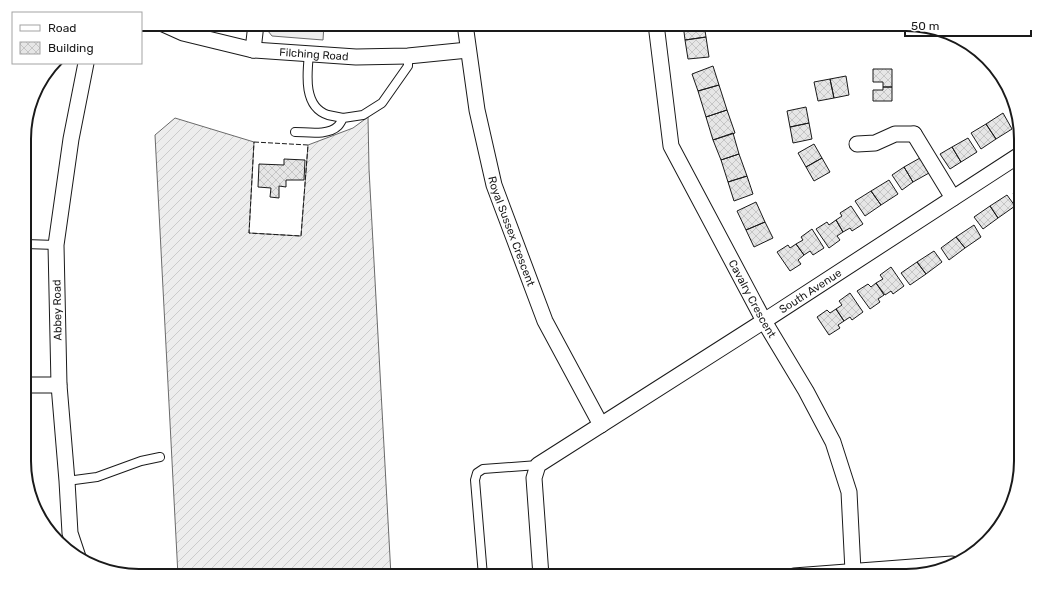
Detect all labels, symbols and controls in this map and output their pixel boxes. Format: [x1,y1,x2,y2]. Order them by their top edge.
legend [12,12,142,64]
scale bar [905,12,1031,38]
text: 50 m [911,19,939,33]
text: Road [48,21,76,35]
text: Building [48,41,94,55]
street label: Filching Road [279,46,349,63]
street label: Royal Sussex Crescent [485,175,538,289]
street label: Cavalry Crescent [726,258,779,341]
street label: South Avenue [777,266,844,316]
street label: Abbey Road [50,279,65,341]

